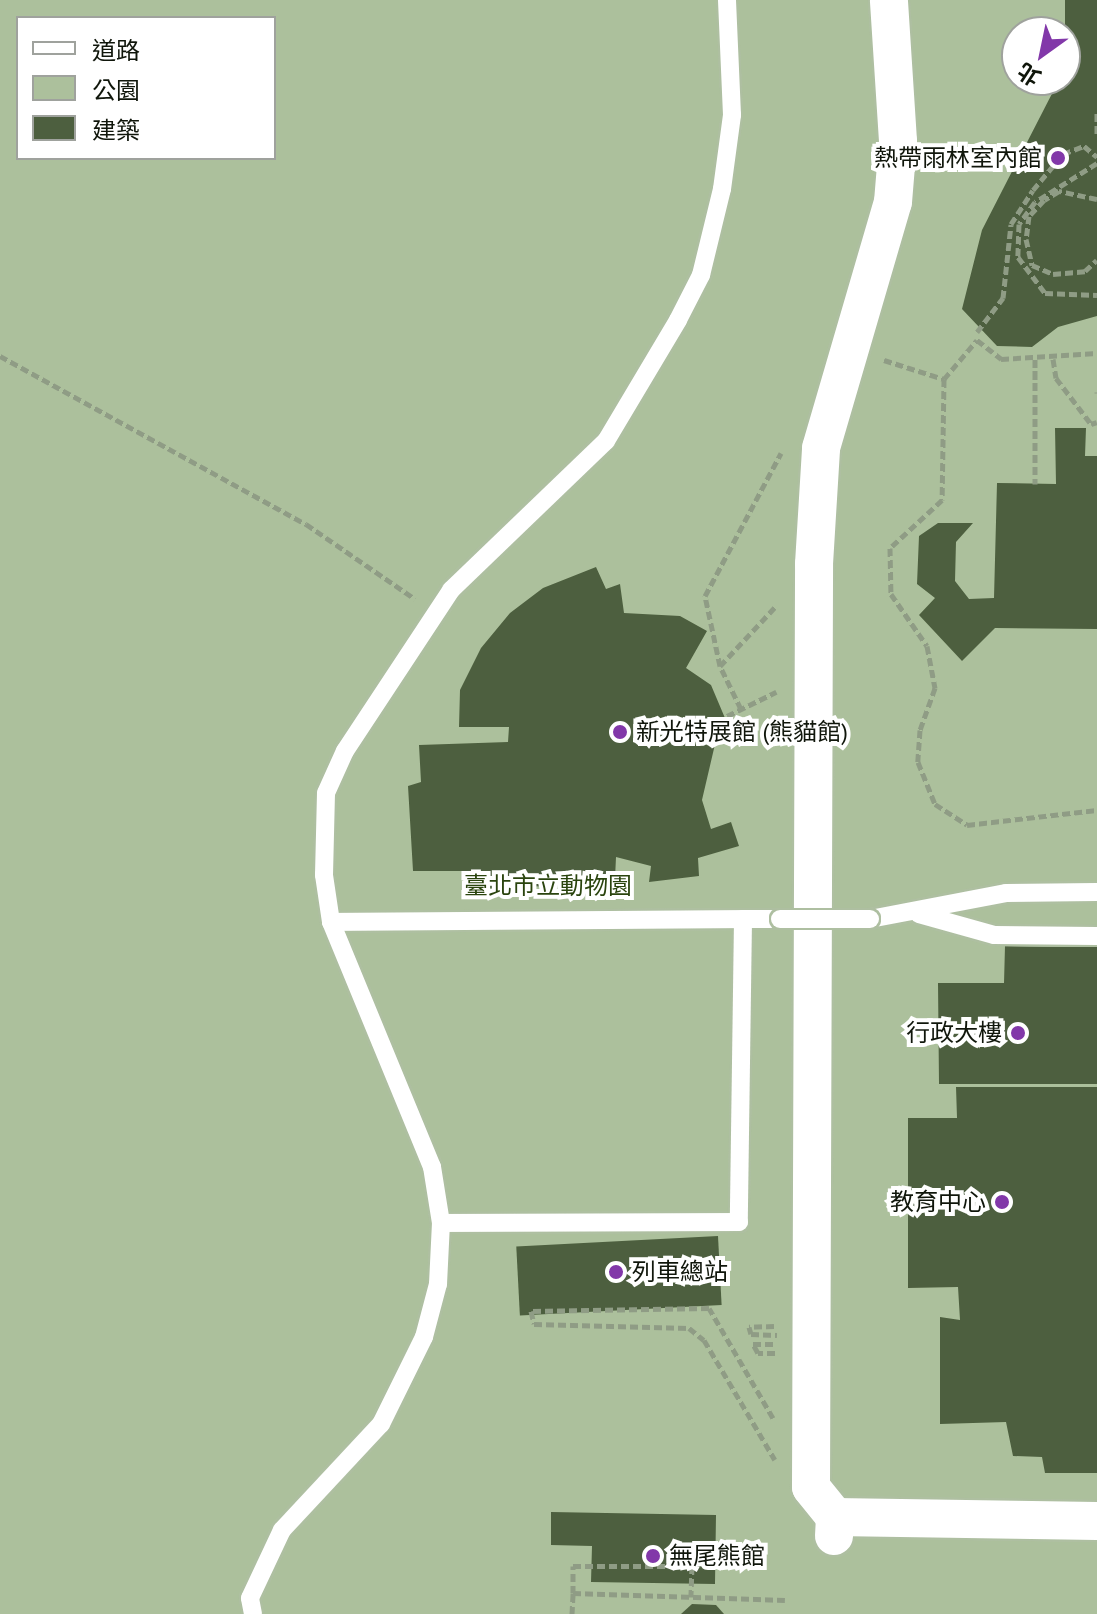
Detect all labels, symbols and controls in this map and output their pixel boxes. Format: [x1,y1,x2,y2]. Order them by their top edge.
legend [16,16,276,160]
north arrow [1001,16,1081,96]
text: 道路 [92,35,140,66]
text: 北 [1012,57,1046,92]
text: 公園 [92,75,140,106]
text: 建築 [92,115,140,146]
place label: 熱帶雨林室內館 [874,144,1042,172]
marker: 熱帶雨林室內館 [1049,149,1067,167]
place label: 新光特展館 (熊貓館) [636,718,848,746]
marker: 新光特展館 (熊貓館) [611,723,629,741]
park label: 臺北市立動物園 [464,872,632,900]
place label: 行政大樓 [906,1019,1002,1047]
marker: 行政大樓 [1009,1024,1027,1042]
place label: 教育中心 [890,1188,986,1216]
marker: 教育中心 [993,1193,1011,1211]
place label: 列車總站 [632,1258,728,1286]
marker: 列車總站 [607,1263,625,1281]
place label: 無尾熊館 [669,1542,765,1570]
marker: 無尾熊館 [644,1547,662,1565]

